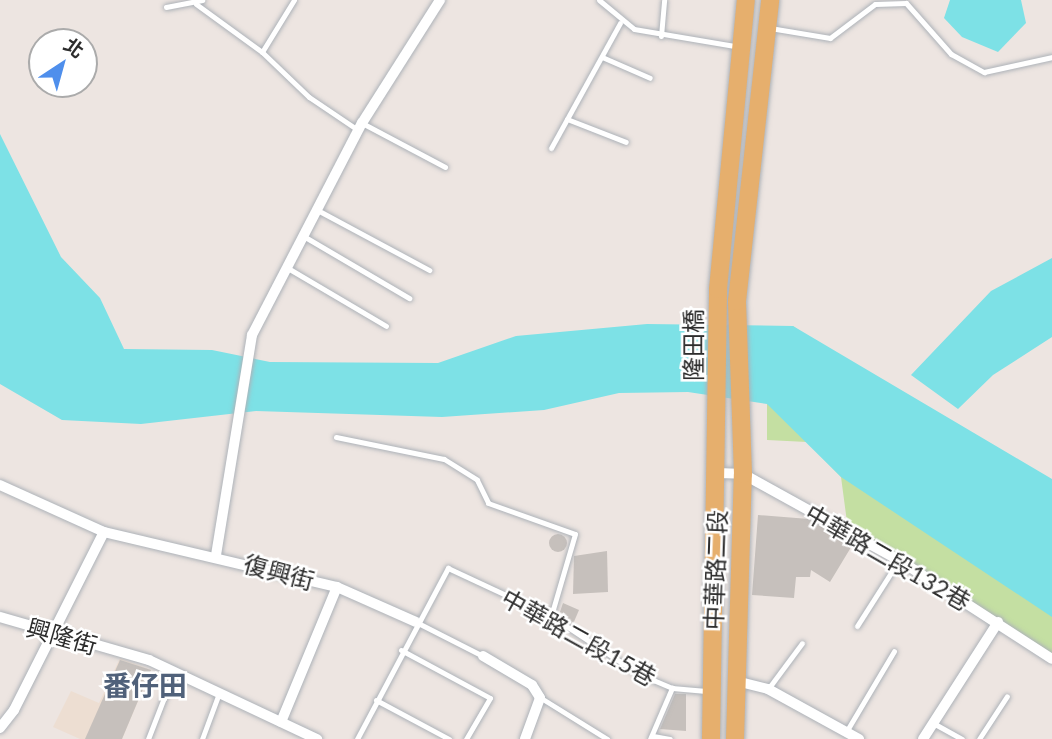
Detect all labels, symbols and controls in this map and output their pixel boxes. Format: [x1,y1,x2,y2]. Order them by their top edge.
north arrow [28,28,98,98]
text: 北 [60,32,89,62]
street label: 隆田橋 [679,309,707,381]
street label: 中華路二段132巷 [800,498,976,616]
street label: 中華路二段 [699,510,731,630]
street label: 復興街 [240,549,318,595]
street label: 中華路二段15巷 [497,583,661,691]
street label: 興隆街 [23,612,101,660]
district label: 番仔田 [103,668,187,702]

